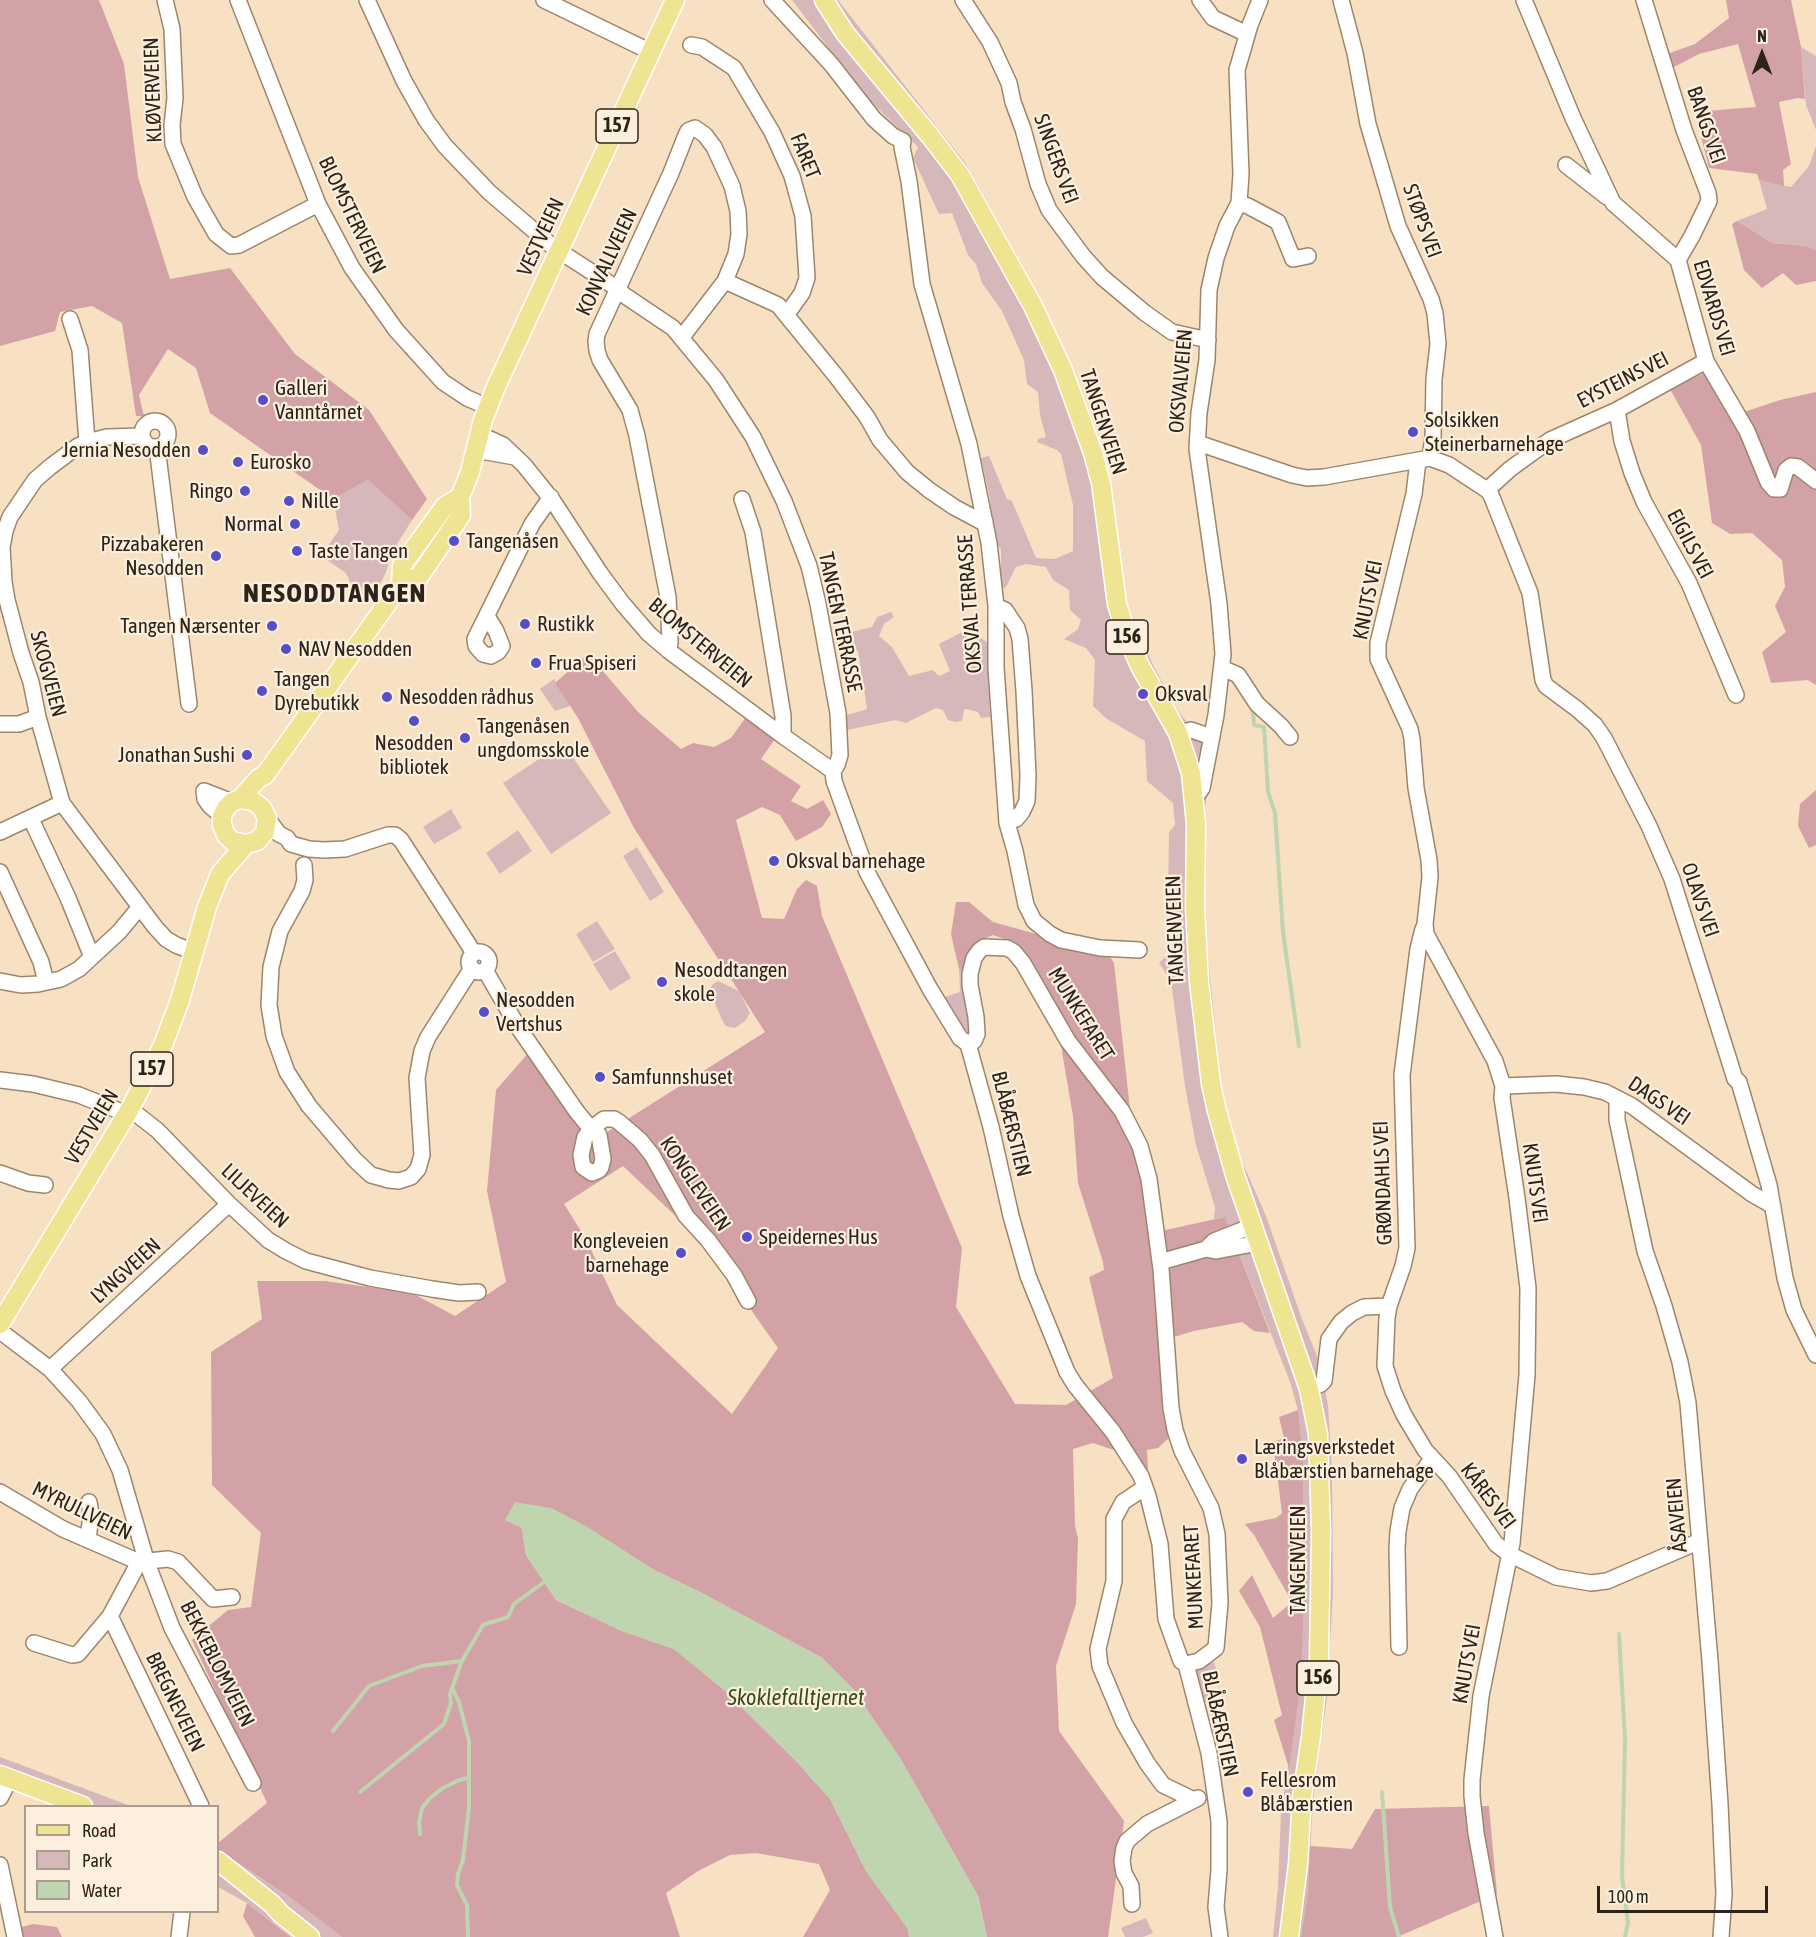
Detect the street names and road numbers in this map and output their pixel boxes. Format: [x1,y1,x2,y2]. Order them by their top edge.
street label: KLØVERVEIEN [139,37,167,143]
street label: BANGS VEI [1681,83,1731,167]
road number: 157 [596,109,638,143]
street label: SINGERS VEI [1028,111,1084,207]
street label: FARET [785,129,825,183]
street label: BLOMSTERVEIEN [313,152,391,278]
street label: STØPS VEI [1397,181,1447,261]
street label: VESTVEIEN [512,194,570,280]
street label: KONVALLVEIEN [571,204,643,320]
street label: EDVARDS VEI [1687,257,1741,359]
street label: OKSVALVEIEN [1164,328,1198,434]
street label: EYSTEINS VEI [1573,346,1673,414]
street label: TANGENVEIEN [1074,366,1132,478]
street label: EIGILS VEI [1661,505,1719,583]
street label: OKSVAL TERRASSE [953,534,987,674]
street label: TANGEN TERRASSE [813,550,867,694]
street label: KNUTS VEI [1348,558,1388,642]
street label: BLOMSTERVEIEN [643,592,757,694]
road number: 156 [1106,620,1148,654]
street label: SKOGVEIEN [24,628,72,720]
street label: OLAVS VEI [1676,860,1724,940]
street label: TANGENVEIEN [1160,875,1190,985]
street label: MUNKEFARET [1042,963,1120,1065]
road number: 157 [131,1052,173,1086]
street label: BLÅBÆRSTIEN [986,1069,1036,1179]
street label: DAGS VEI [1623,1071,1695,1131]
street label: VESTVEIEN [60,1085,124,1169]
street label: GRØNDAHLS VEI [1368,1120,1398,1246]
street label: KONGLEVEIEN [654,1132,736,1236]
street label: KNUTS VEI [1517,1141,1553,1225]
street label: LILJEVEIEN [216,1158,294,1234]
street label: LYNGVEIEN [86,1233,166,1309]
street label: KÅRES VEI [1455,1458,1521,1534]
street label: MYRULLVEIEN [28,1476,136,1546]
street label: ÅSAVEIEN [1661,1477,1693,1553]
street label: TANGENVEIEN [1285,1505,1311,1615]
street label: MUNKEFARET [1179,1524,1209,1630]
street label: BEKKEBLOMVEIEN [174,1597,260,1731]
street label: KNUTS VEI [1448,1622,1486,1706]
street label: BREGNEVEIEN [140,1648,210,1756]
road number: 156 [1297,1661,1339,1695]
street label: BLÅBÆRSTIEN [1196,1669,1244,1779]

